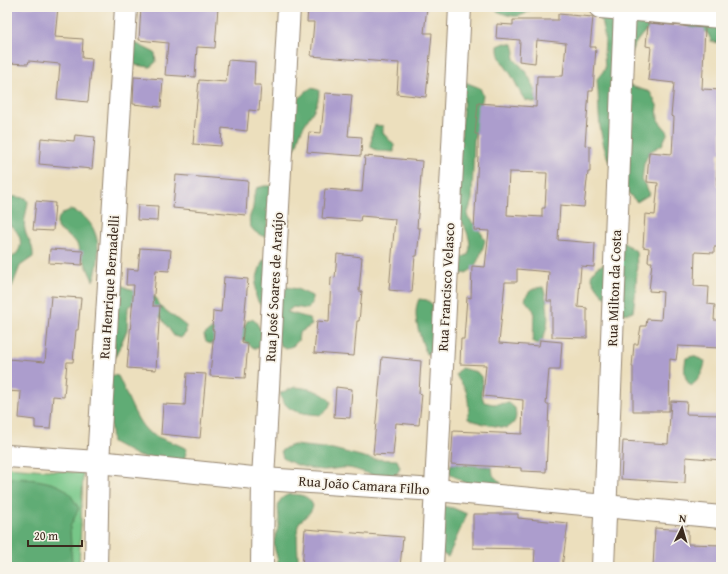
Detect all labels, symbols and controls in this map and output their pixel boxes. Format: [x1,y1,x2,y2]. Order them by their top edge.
street label: Rua José Soares de Araújo [260,212,288,362]
street label: Rua Henrique Bernadelli [94,214,124,359]
street label: Rua Francisco Velasco [433,222,459,352]
street label: Rua Milton da Costa [602,229,626,347]
street label: Rua João Camara Filho [298,470,430,500]
north arrow [662,508,702,548]
text: N [679,510,688,526]
scale bar [28,522,82,548]
text: 20 m [34,527,58,544]

